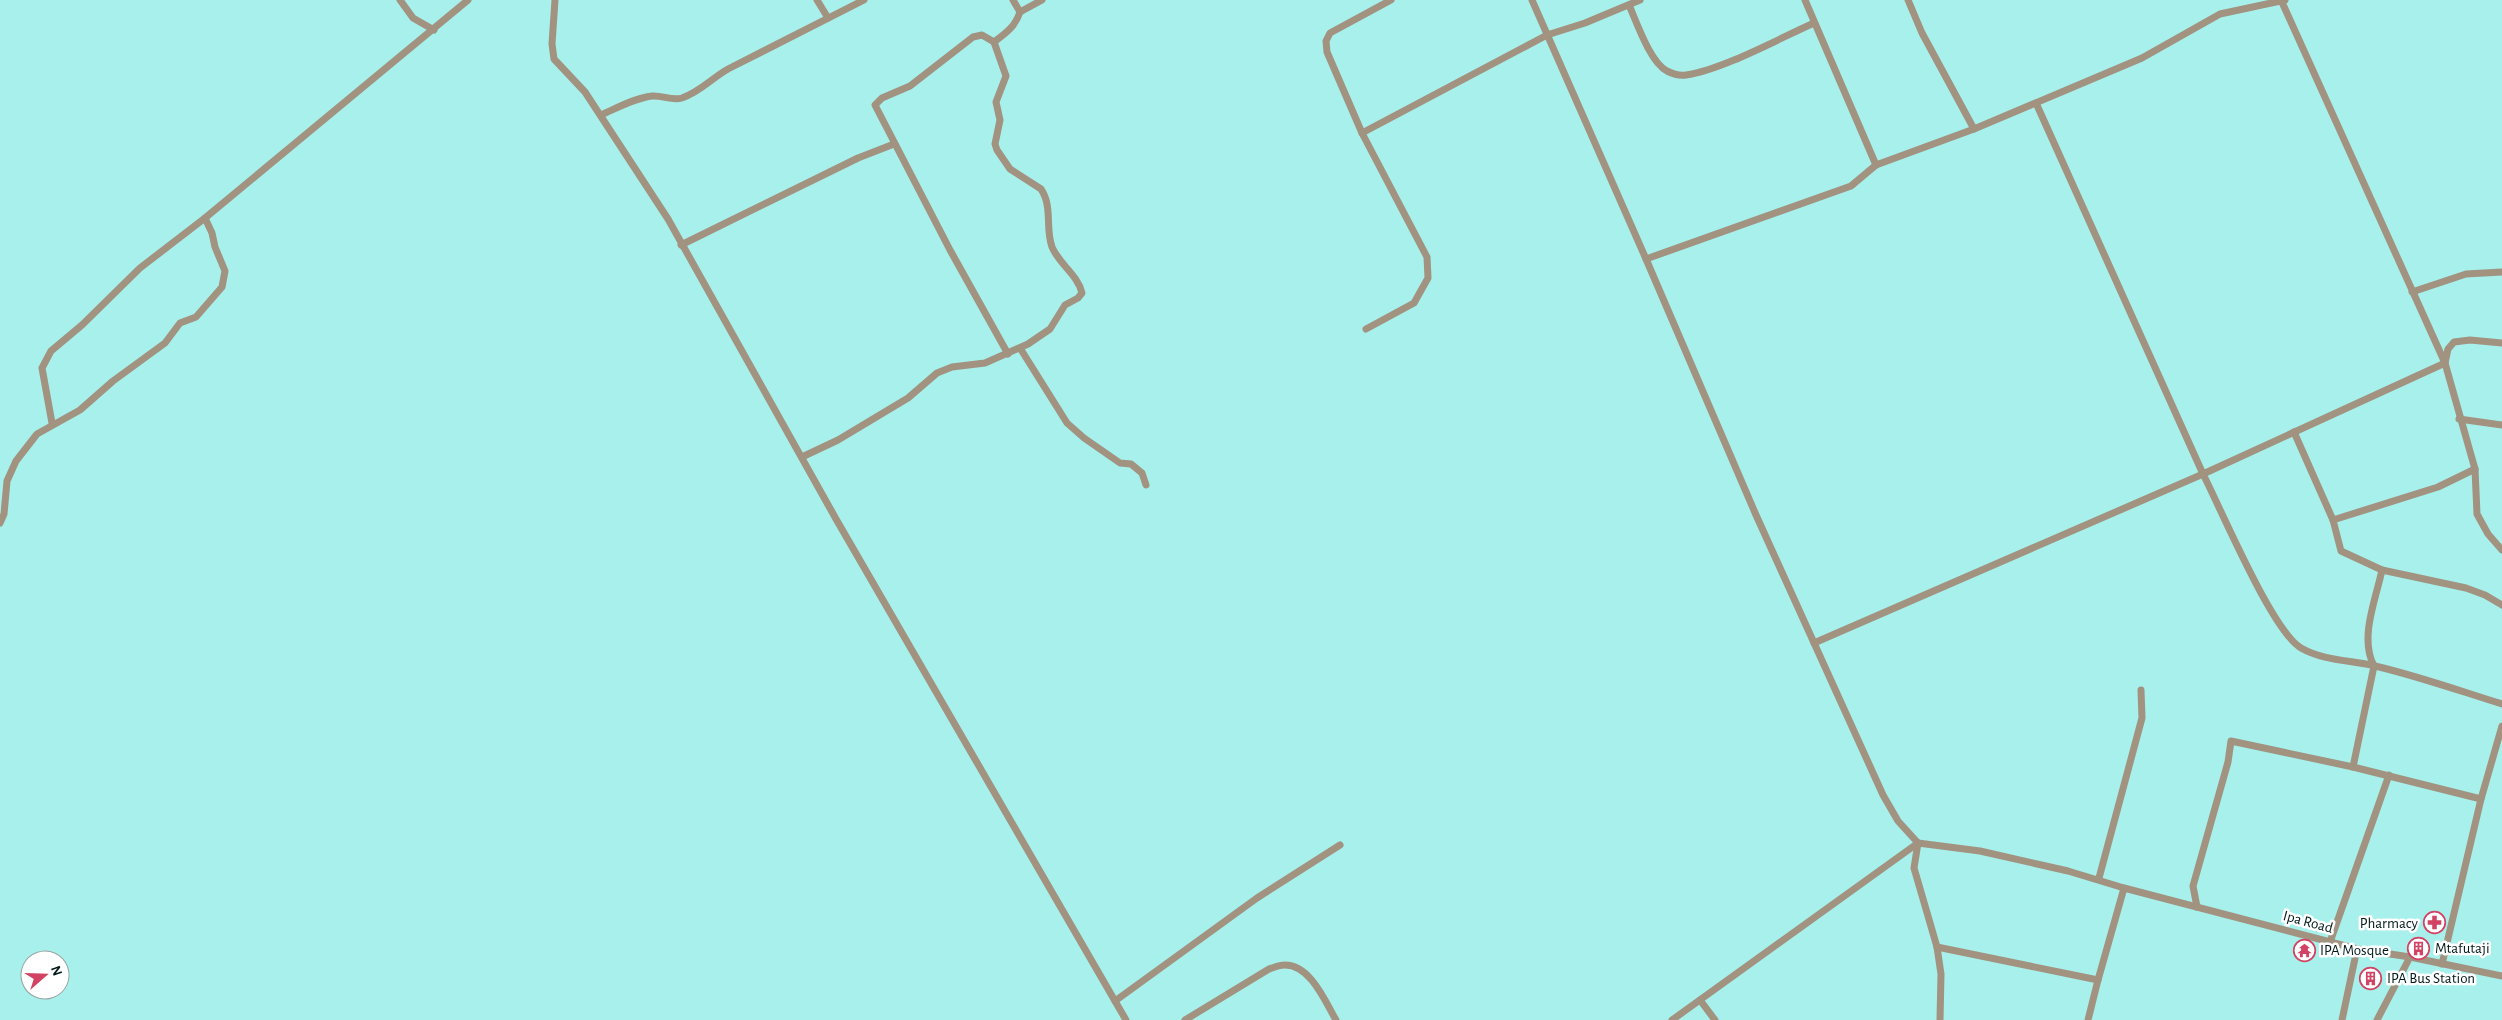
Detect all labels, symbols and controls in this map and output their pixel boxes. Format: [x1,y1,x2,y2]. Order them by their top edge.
street label: Ipa Road [2281,908,2335,936]
pharmacy icon: Pharmacy [2422,911,2446,935]
place label: Pharmacy [2360,916,2419,931]
building icon: Mtafutaji [2407,936,2431,960]
temple icon: IPA Mosque [2292,938,2316,962]
place label: Mtafutaji [2435,941,2490,956]
place label: IPA Mosque [2320,943,2389,958]
north arrow [20,950,70,1000]
text: N [48,964,65,978]
building icon: IPA Bus Station [2359,966,2383,990]
place label: IPA Bus Station [2387,971,2475,986]

